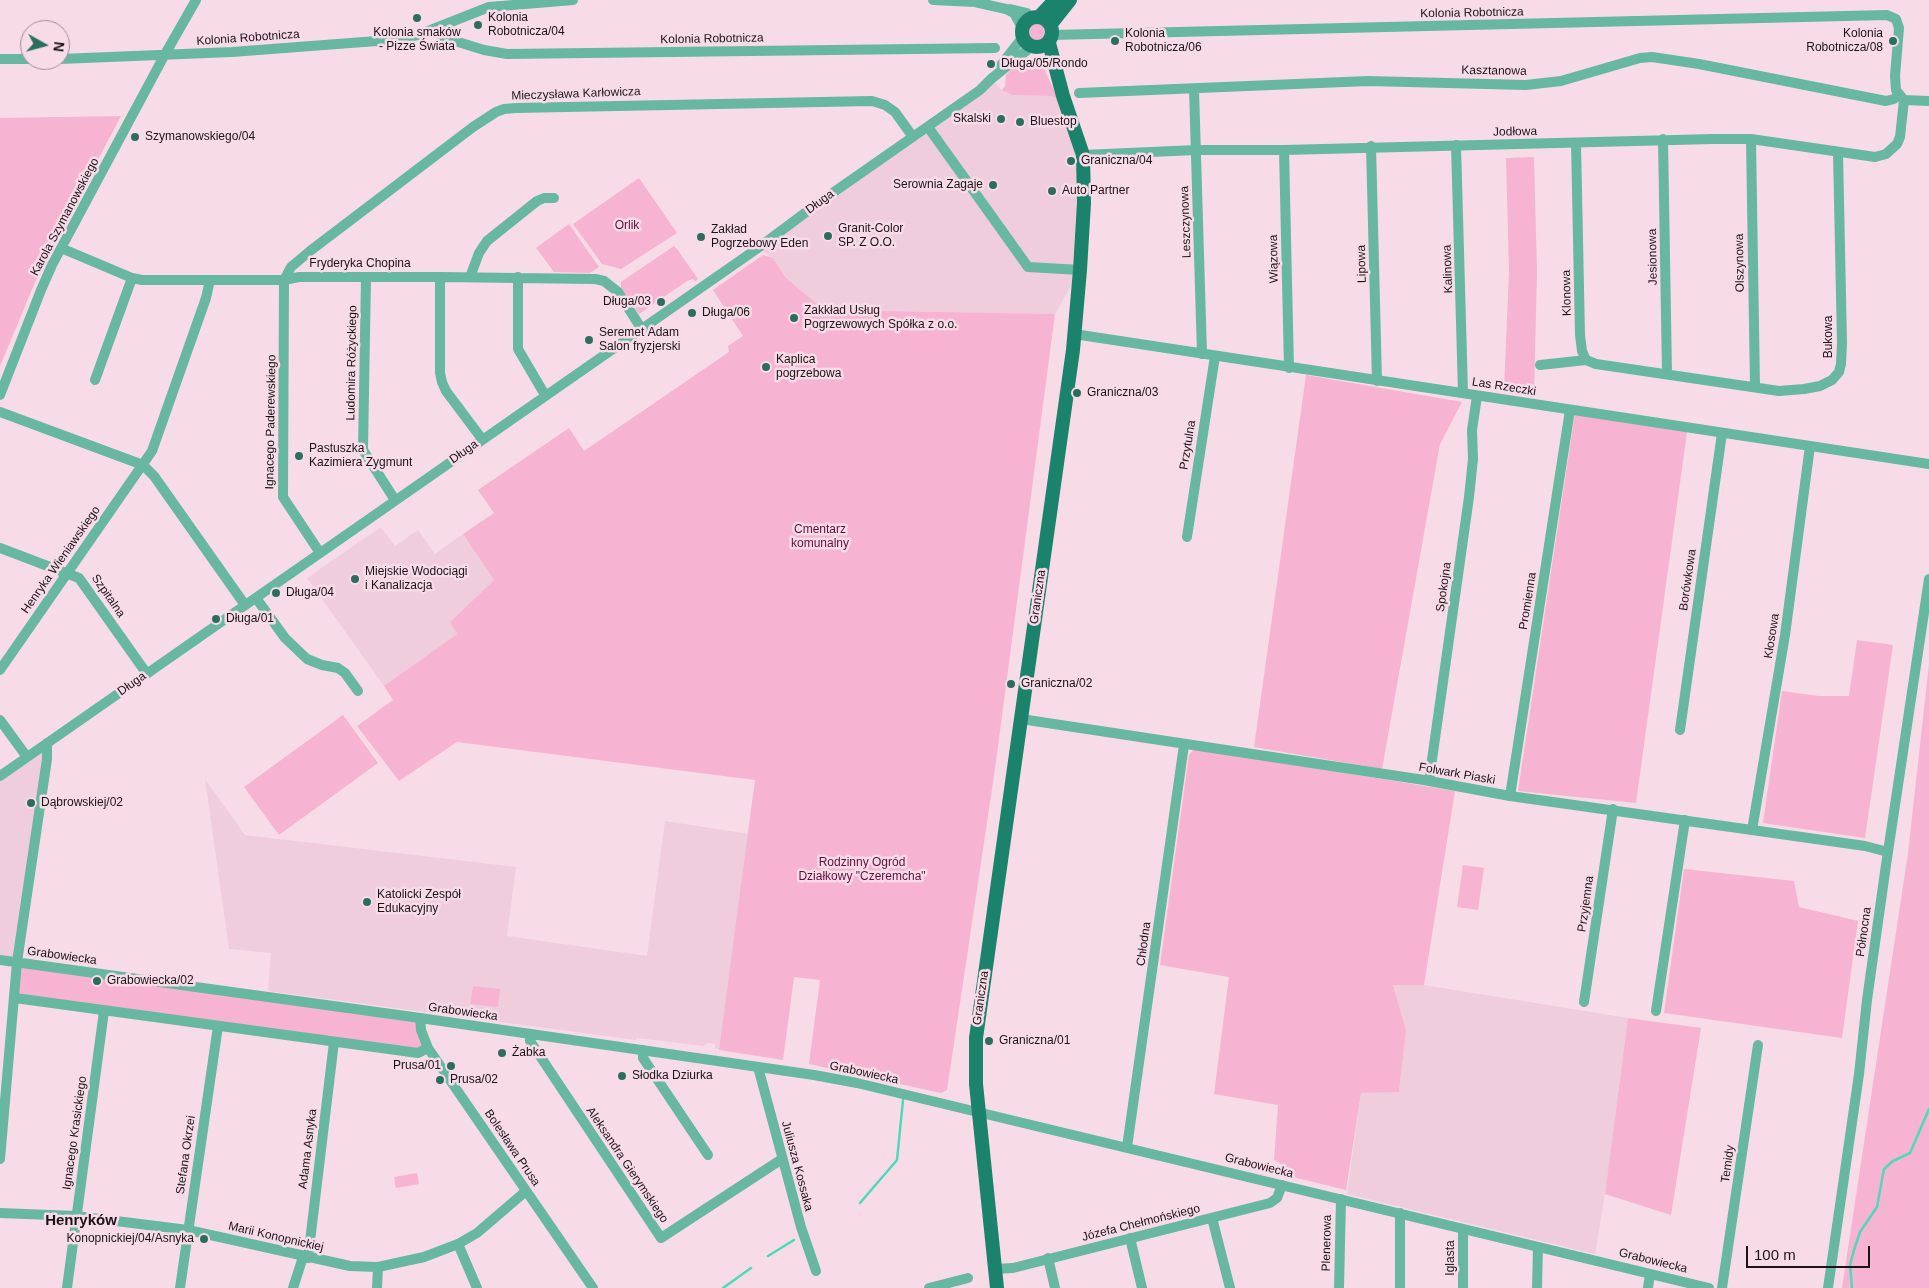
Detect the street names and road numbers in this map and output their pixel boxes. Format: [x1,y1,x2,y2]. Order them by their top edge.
street label: Kolonia Robotnicza [1420,5,1524,21]
street label: Kolonia Robotnicza [196,27,300,49]
street label: Kolonia Robotnicza [660,31,764,47]
street label: Kasztanowa [1461,63,1527,79]
street label: Mieczysława Karłowicza [511,85,641,103]
street label: Jodłowa [1493,124,1537,140]
street label: Karola Szymanowskiego [28,156,102,278]
street label: Leszczynowa [1178,186,1194,258]
street label: Długa [803,187,837,217]
street label: Jesionowa [1645,229,1661,285]
street label: Olszynowa [1732,234,1748,292]
street label: Wiązowa [1266,235,1282,283]
street label: Kalinowa [1440,244,1456,294]
street label: Lipowa [1354,245,1370,283]
street label: Fryderyka Chopina [309,257,411,271]
street label: Klonowa [1559,270,1575,316]
street label: Ludomira Różyckiego [344,305,360,421]
street label: Bukowa [1822,316,1836,358]
street label: Ignacego Paderewskiego [263,355,279,489]
street label: Las Rzeczki [1471,375,1537,399]
street label: Przytulna [1177,419,1199,471]
street label: Długa [447,437,481,467]
street label: Henryka Wieniawskiego [18,503,104,617]
street label: Borówkowa [1677,548,1699,612]
street label: Spokojna [1433,561,1455,613]
street label: Graniczna [1027,569,1049,625]
street label: Promienna [1516,571,1540,631]
street label: Szpitalna [88,572,128,620]
street label: Kłosowa [1761,612,1783,660]
street label: Długa [115,669,149,699]
street label: Folwark Piaski [1418,760,1496,788]
street label: Przyjemna [1575,875,1597,933]
street label: Północna [1853,906,1875,958]
street label: Chłodna [1134,921,1154,967]
street label: Grabowiecka [26,944,98,968]
street label: Graniczna [970,970,992,1026]
street label: Grabowiecka [427,1000,499,1024]
street label: Grabowiecka [828,1059,900,1087]
street label: Ignacego Krasickiego [60,1075,90,1191]
street label: Aleksandra Gierymskiego [583,1104,671,1226]
street label: Bolesława Prusa [481,1107,543,1189]
street label: Adama Asnyka [296,1108,320,1190]
street label: Stefana Okrzei [173,1115,199,1195]
street label: Juliusza Kossaka [778,1119,816,1213]
street label: Temidy [1718,1144,1738,1184]
street label: Grabowiecka [1223,1151,1295,1181]
street label: Józefa Chełmońskiego [1080,1201,1202,1245]
street label: Plenerowa [1319,1215,1335,1271]
street label: Marii Konopnickiej [227,1219,325,1255]
street label: Iglasta [1444,1240,1458,1276]
street label: Grabowiecka [1617,1246,1689,1276]

